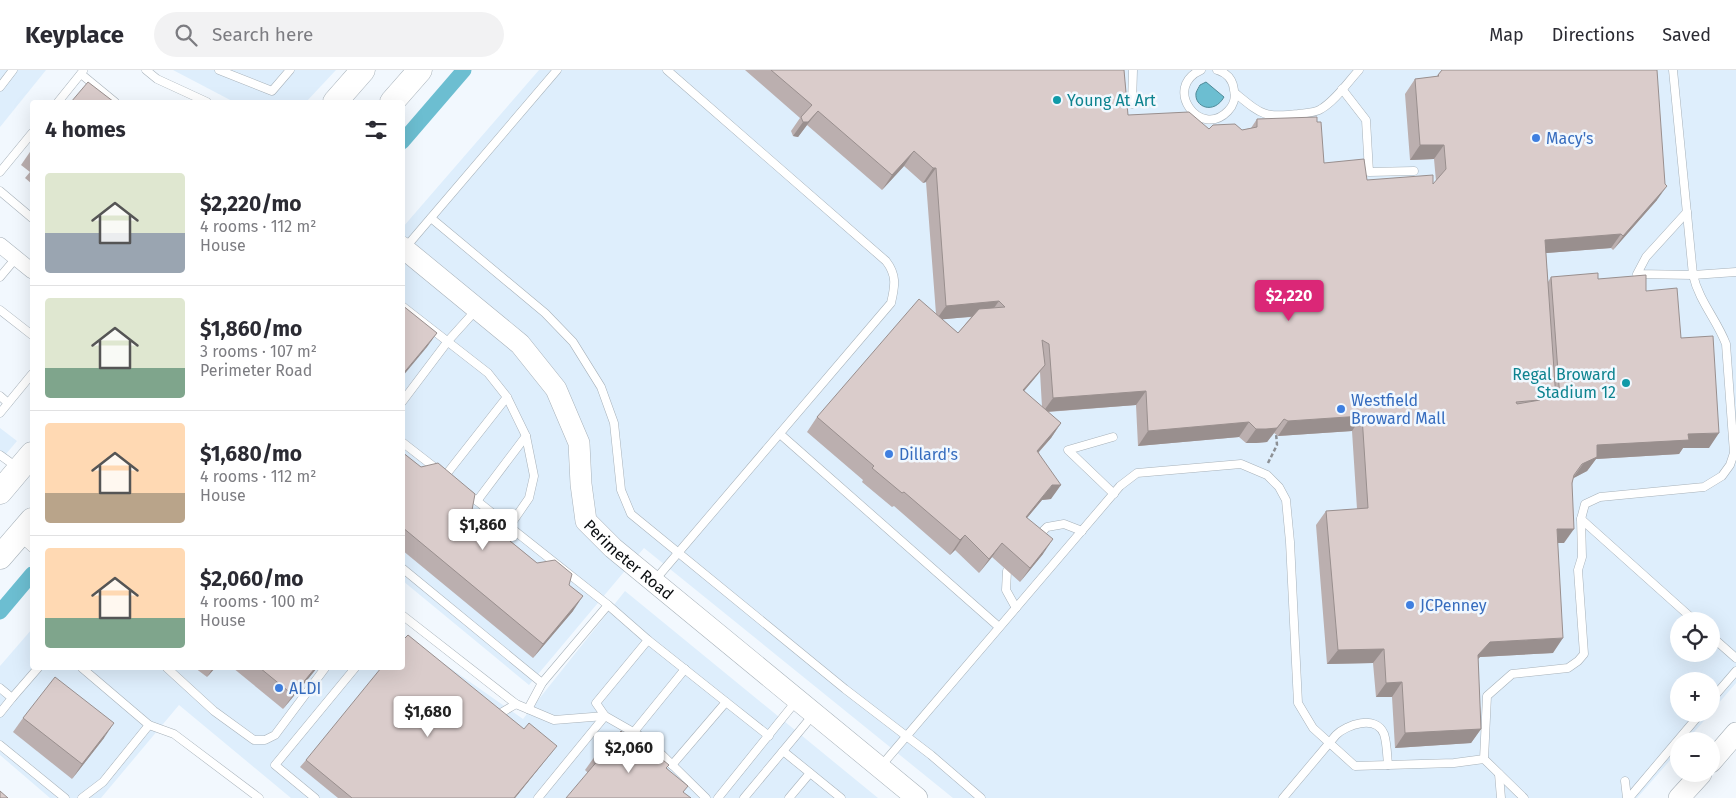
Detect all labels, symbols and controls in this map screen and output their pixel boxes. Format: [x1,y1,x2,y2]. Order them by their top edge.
search box [154,12,504,57]
text: Keyplace [25,21,124,49]
icon: search [172,21,200,49]
text: Search here [212,23,313,46]
text: Map [1489,24,1524,46]
text: Directions [1552,24,1634,46]
text: Saved [1662,24,1711,46]
place label: Young At Art [1067,91,1156,110]
marker: Young At Art [1051,94,1063,106]
icon: filters [362,116,390,144]
text: 4 homes [45,117,126,143]
place label: Macy's [1546,129,1594,148]
marker: Macy's [1530,132,1542,144]
text: $2,220/mo [200,191,302,217]
icon: home [85,193,145,253]
text: 4 rooms · 112 m² [200,217,316,236]
text: House [200,236,246,255]
pin: $2,220 [1248,280,1330,322]
text: $2,220 [1266,286,1312,305]
text: $1,860/mo [200,316,302,342]
icon: home [85,318,145,378]
text: 3 rooms · 107 m² [200,342,317,361]
text: Perimeter Road [200,361,312,380]
place label: Regal Broward Stadium 12 [1512,365,1616,402]
marker: Regal Broward Stadium 12 [1620,377,1632,389]
place label: Westfield Broward Mall [1351,391,1446,428]
marker: Westfield Broward Mall [1335,403,1347,415]
text: $1,680/mo [200,441,302,467]
icon: home [85,443,145,503]
place label: Dillard's [899,445,958,464]
marker: Dillard's [883,448,895,460]
text: 4 rooms · 112 m² [200,467,316,486]
text: House [200,486,246,505]
pin: $1,860 [442,508,524,551]
text: $1,860 [459,515,507,534]
street label: Perimeter Road [580,516,677,604]
text: $2,060/mo [200,566,304,592]
icon: home [85,568,145,628]
text: 4 rooms · 100 m² [200,592,320,611]
place label: JCPenney [1420,596,1487,615]
marker: JCPenney [1404,599,1416,611]
text: House [200,611,246,630]
map controls [1670,612,1720,782]
button: locate [1670,612,1720,662]
button: + [1670,672,1720,722]
place label: ALDI [289,679,321,698]
marker: ALDI [273,682,285,694]
pin: $1,680 [387,696,469,738]
text: $1,680 [405,702,452,721]
pin: $2,060 [588,732,670,774]
button: − [1670,732,1720,782]
text: $2,060 [605,738,653,757]

